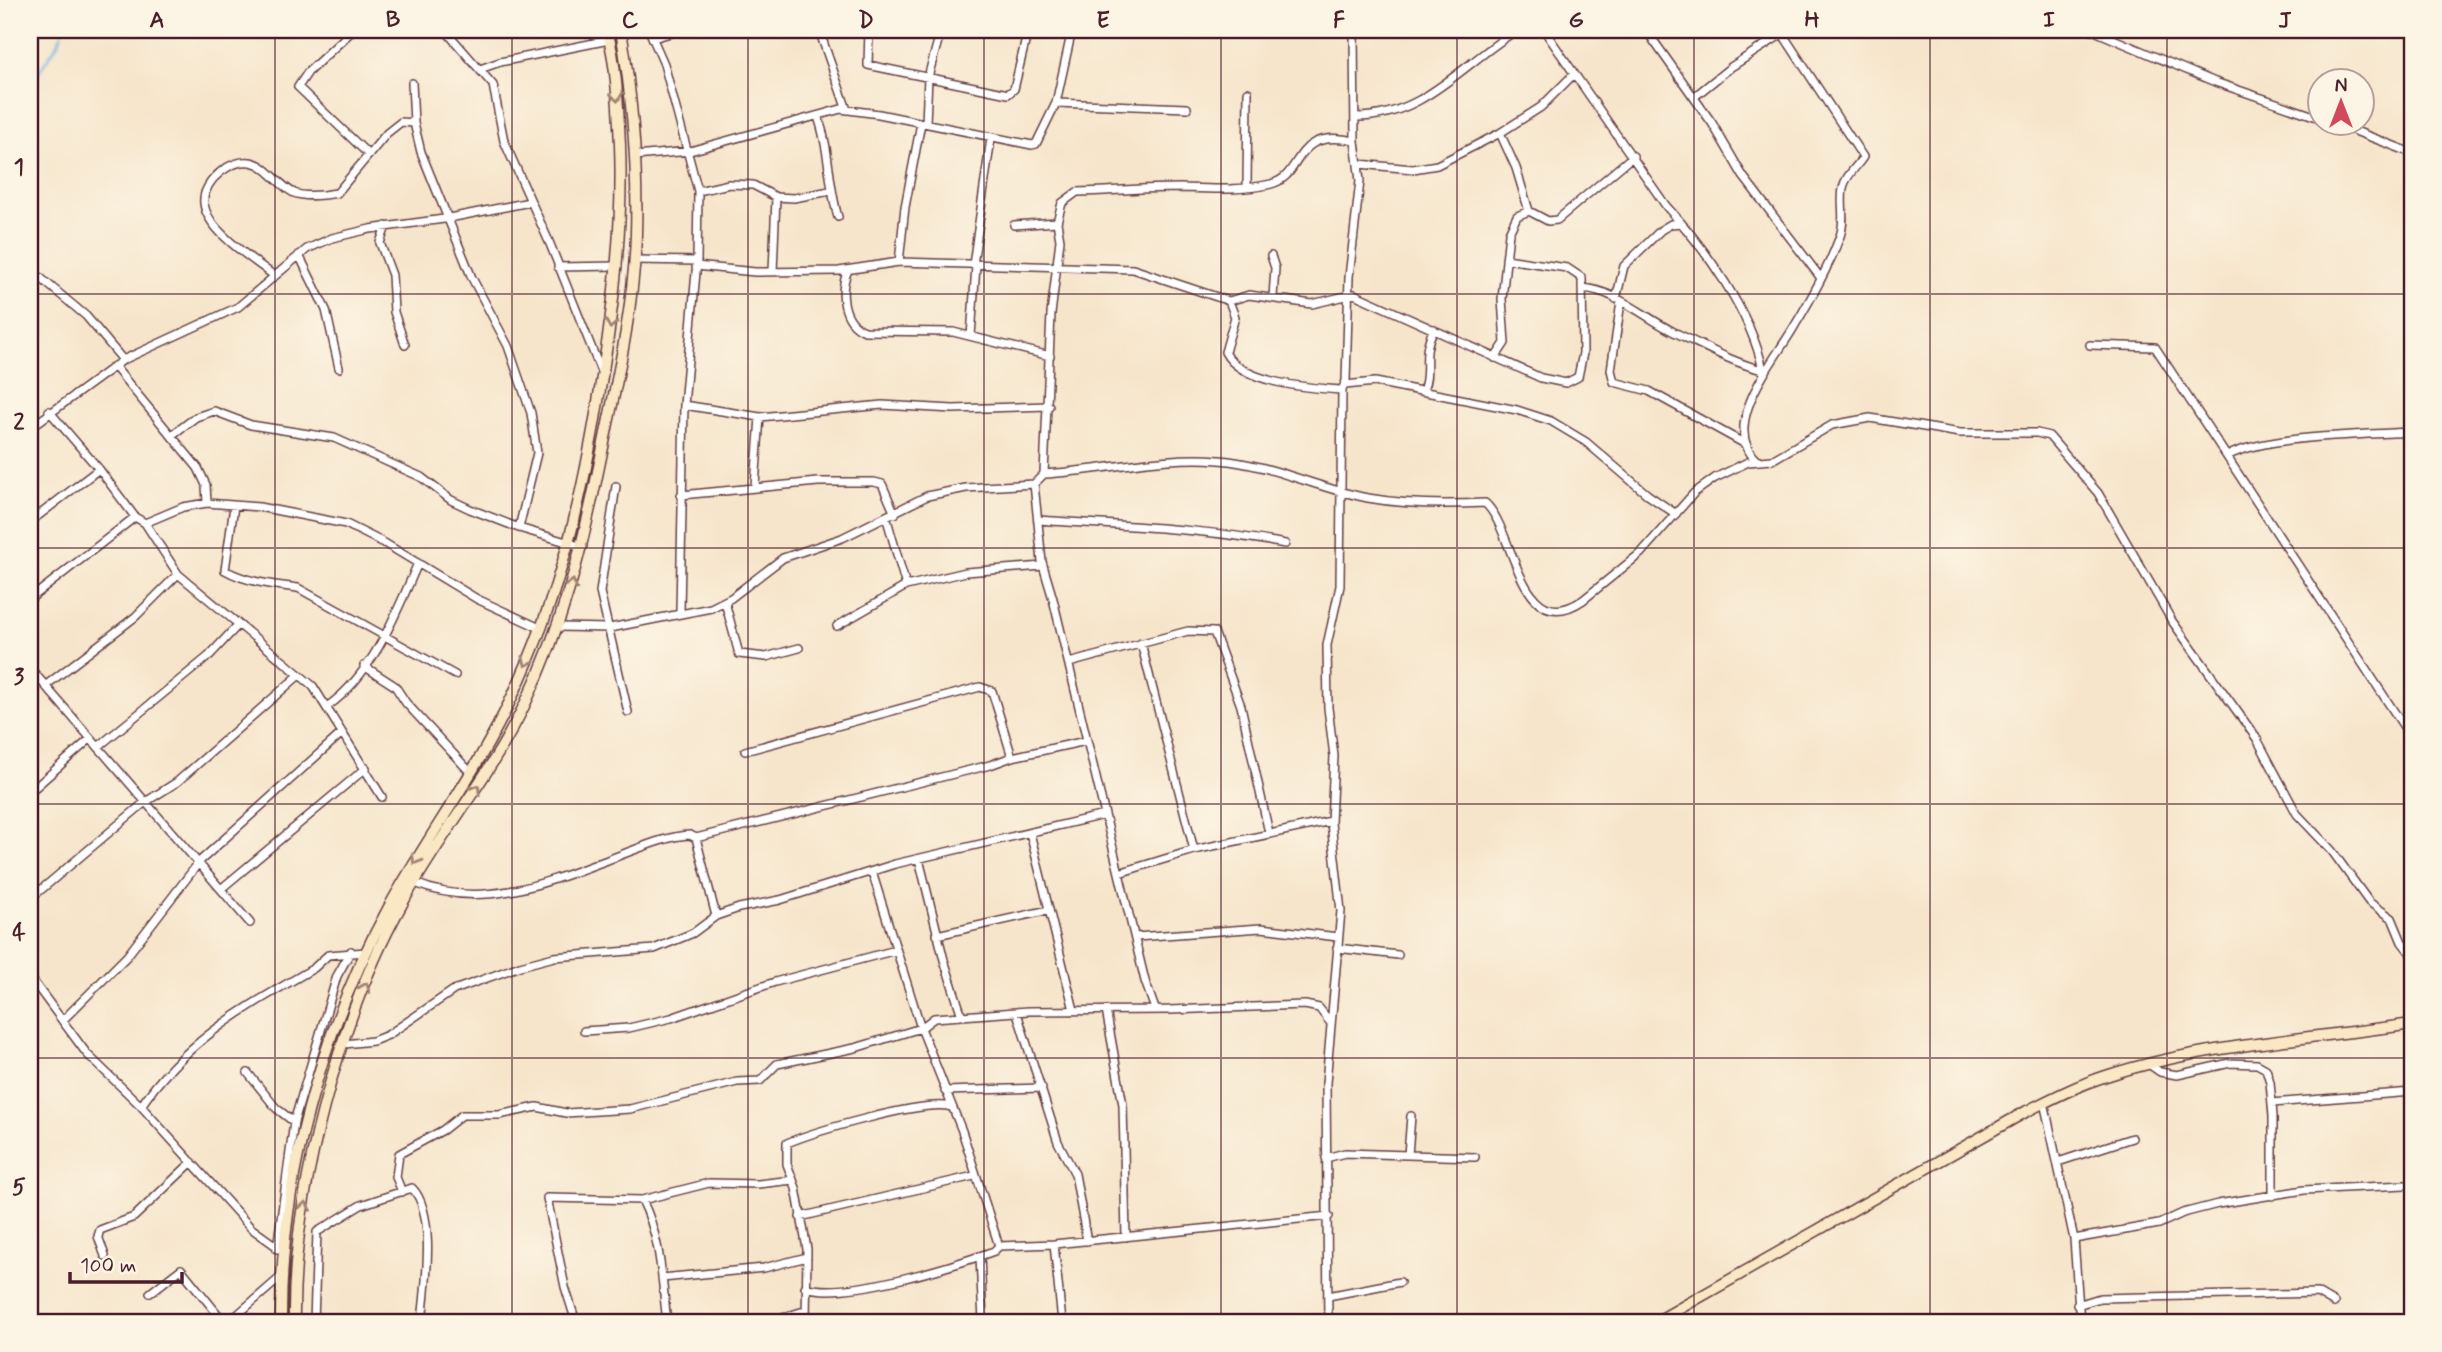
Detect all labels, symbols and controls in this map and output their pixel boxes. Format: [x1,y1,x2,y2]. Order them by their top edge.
text: A [149,6,165,36]
text: B [386,6,401,36]
text: C [622,6,639,36]
text: D [858,6,874,36]
text: E [1096,6,1110,36]
text: F [1333,6,1345,36]
text: G [1568,6,1584,36]
text: H [1804,6,1820,36]
text: I [2043,6,2055,36]
text: J [2278,6,2292,36]
north arrow [2306,66,2376,136]
text: N [2335,74,2347,99]
one-way arrow [609,92,624,103]
text: 1 [14,153,24,183]
one-way arrow [604,318,619,330]
text: 2 [13,408,25,438]
one-way arrow [563,578,578,590]
one-way arrow [522,656,536,668]
text: 3 [14,663,25,693]
one-way arrow [468,784,480,797]
one-way arrow [411,853,424,866]
text: 4 [12,918,26,948]
one-way arrow [357,981,371,994]
text: 5 [12,1173,26,1203]
one-way arrow [297,1200,312,1212]
scale bar [70,1240,182,1284]
text: 100 m [80,1252,136,1280]

